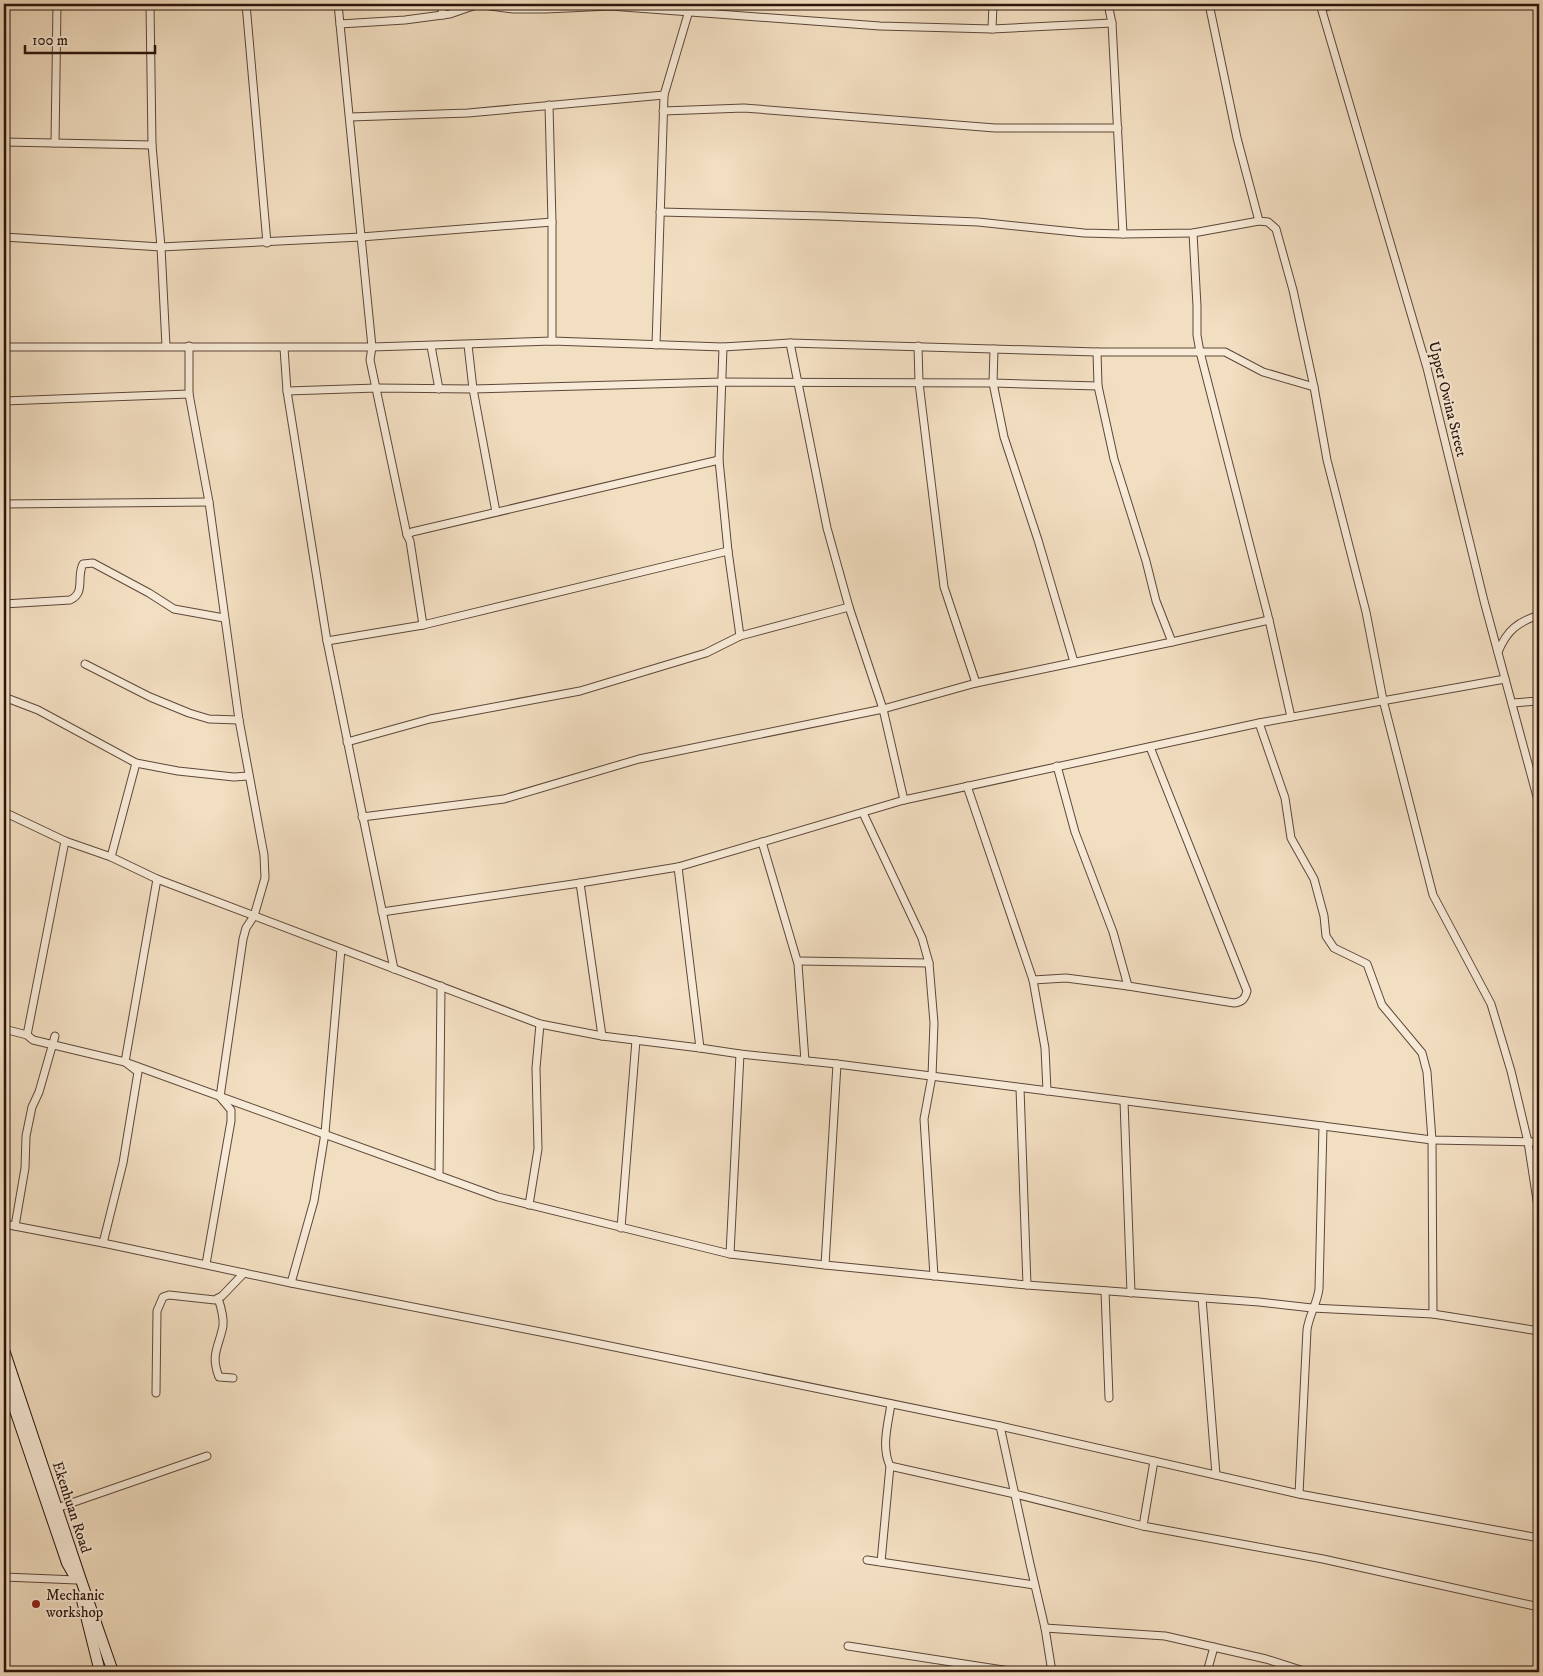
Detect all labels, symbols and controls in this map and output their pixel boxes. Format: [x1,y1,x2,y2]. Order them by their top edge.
scale bar [25,22,155,54]
text: 100 m [32,31,68,50]
street label: Upper Owina Street [1424,339,1471,459]
street label: Ekenhuan Road [48,1459,95,1556]
place label: Mechanic workshop [45,1586,105,1622]
marker: Mechanic workshop [30,1598,42,1610]

